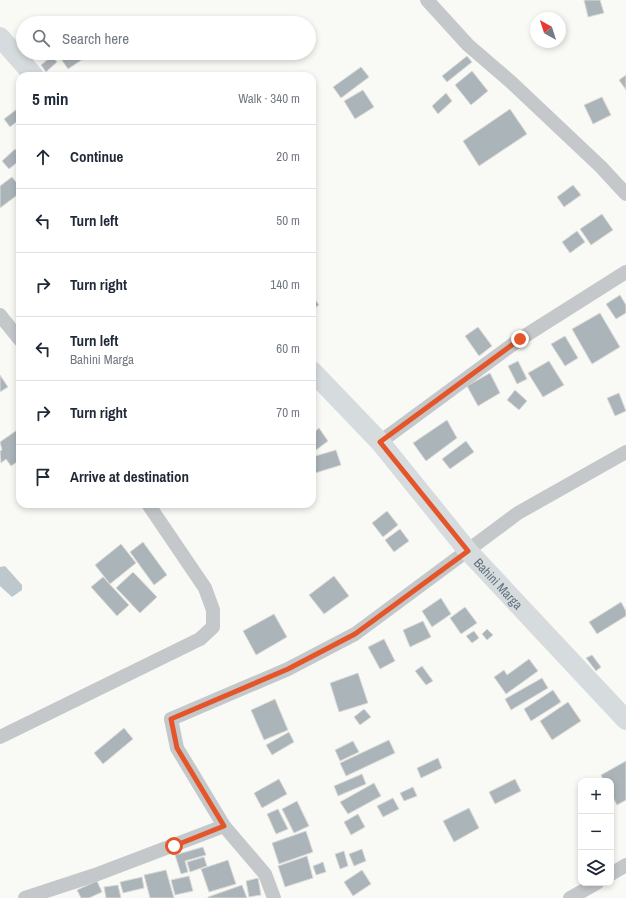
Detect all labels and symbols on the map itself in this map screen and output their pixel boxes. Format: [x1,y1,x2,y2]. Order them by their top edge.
north arrow [530,12,566,48]
route end [511,330,529,348]
street label: Bahini Marga [470,554,527,613]
route start [165,837,183,855]

